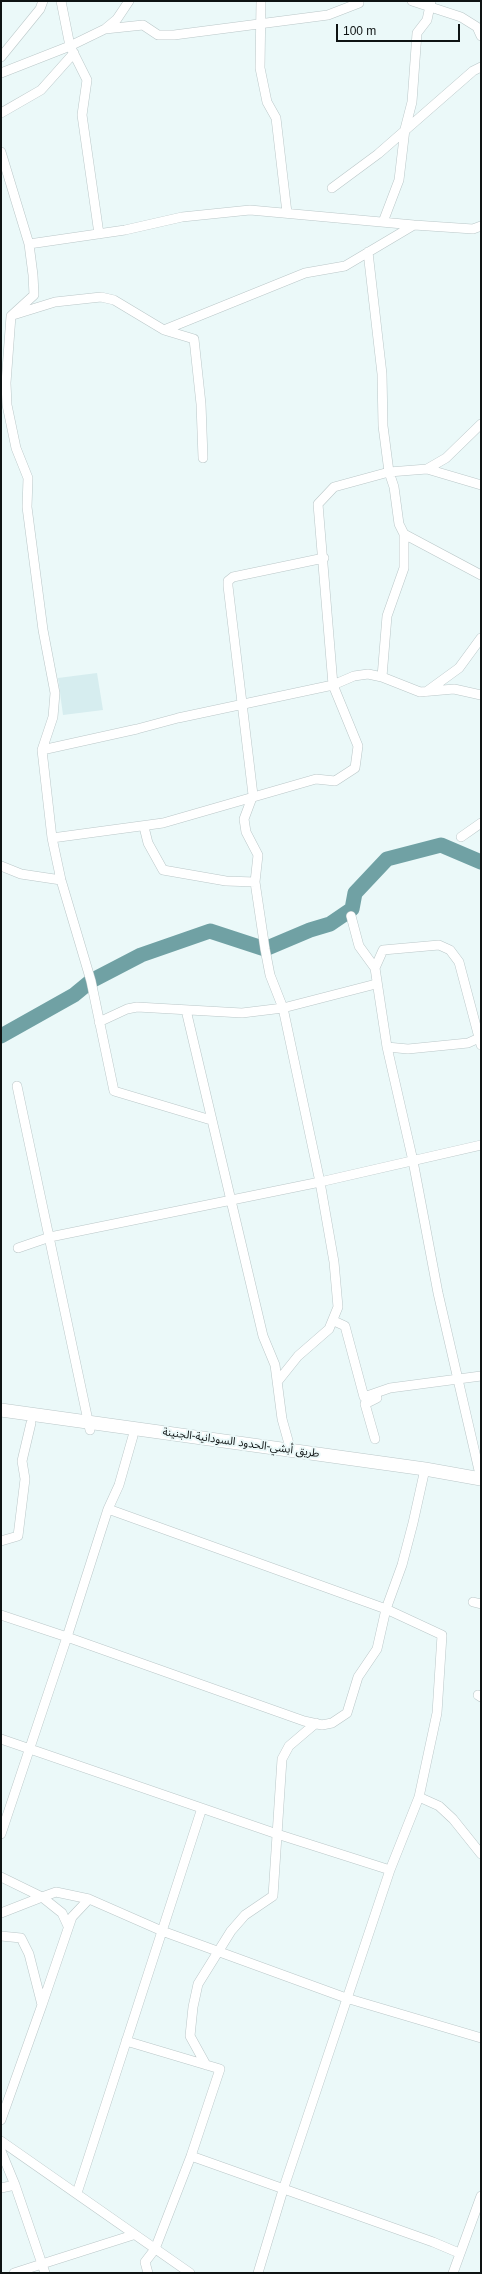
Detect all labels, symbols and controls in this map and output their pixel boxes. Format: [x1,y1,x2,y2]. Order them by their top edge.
scale bar [338,16,462,42]
text: 100 m [343,24,376,38]
street label: طريق أبشي-الحدود السودانية-الجنينة [162,1425,320,1461]

